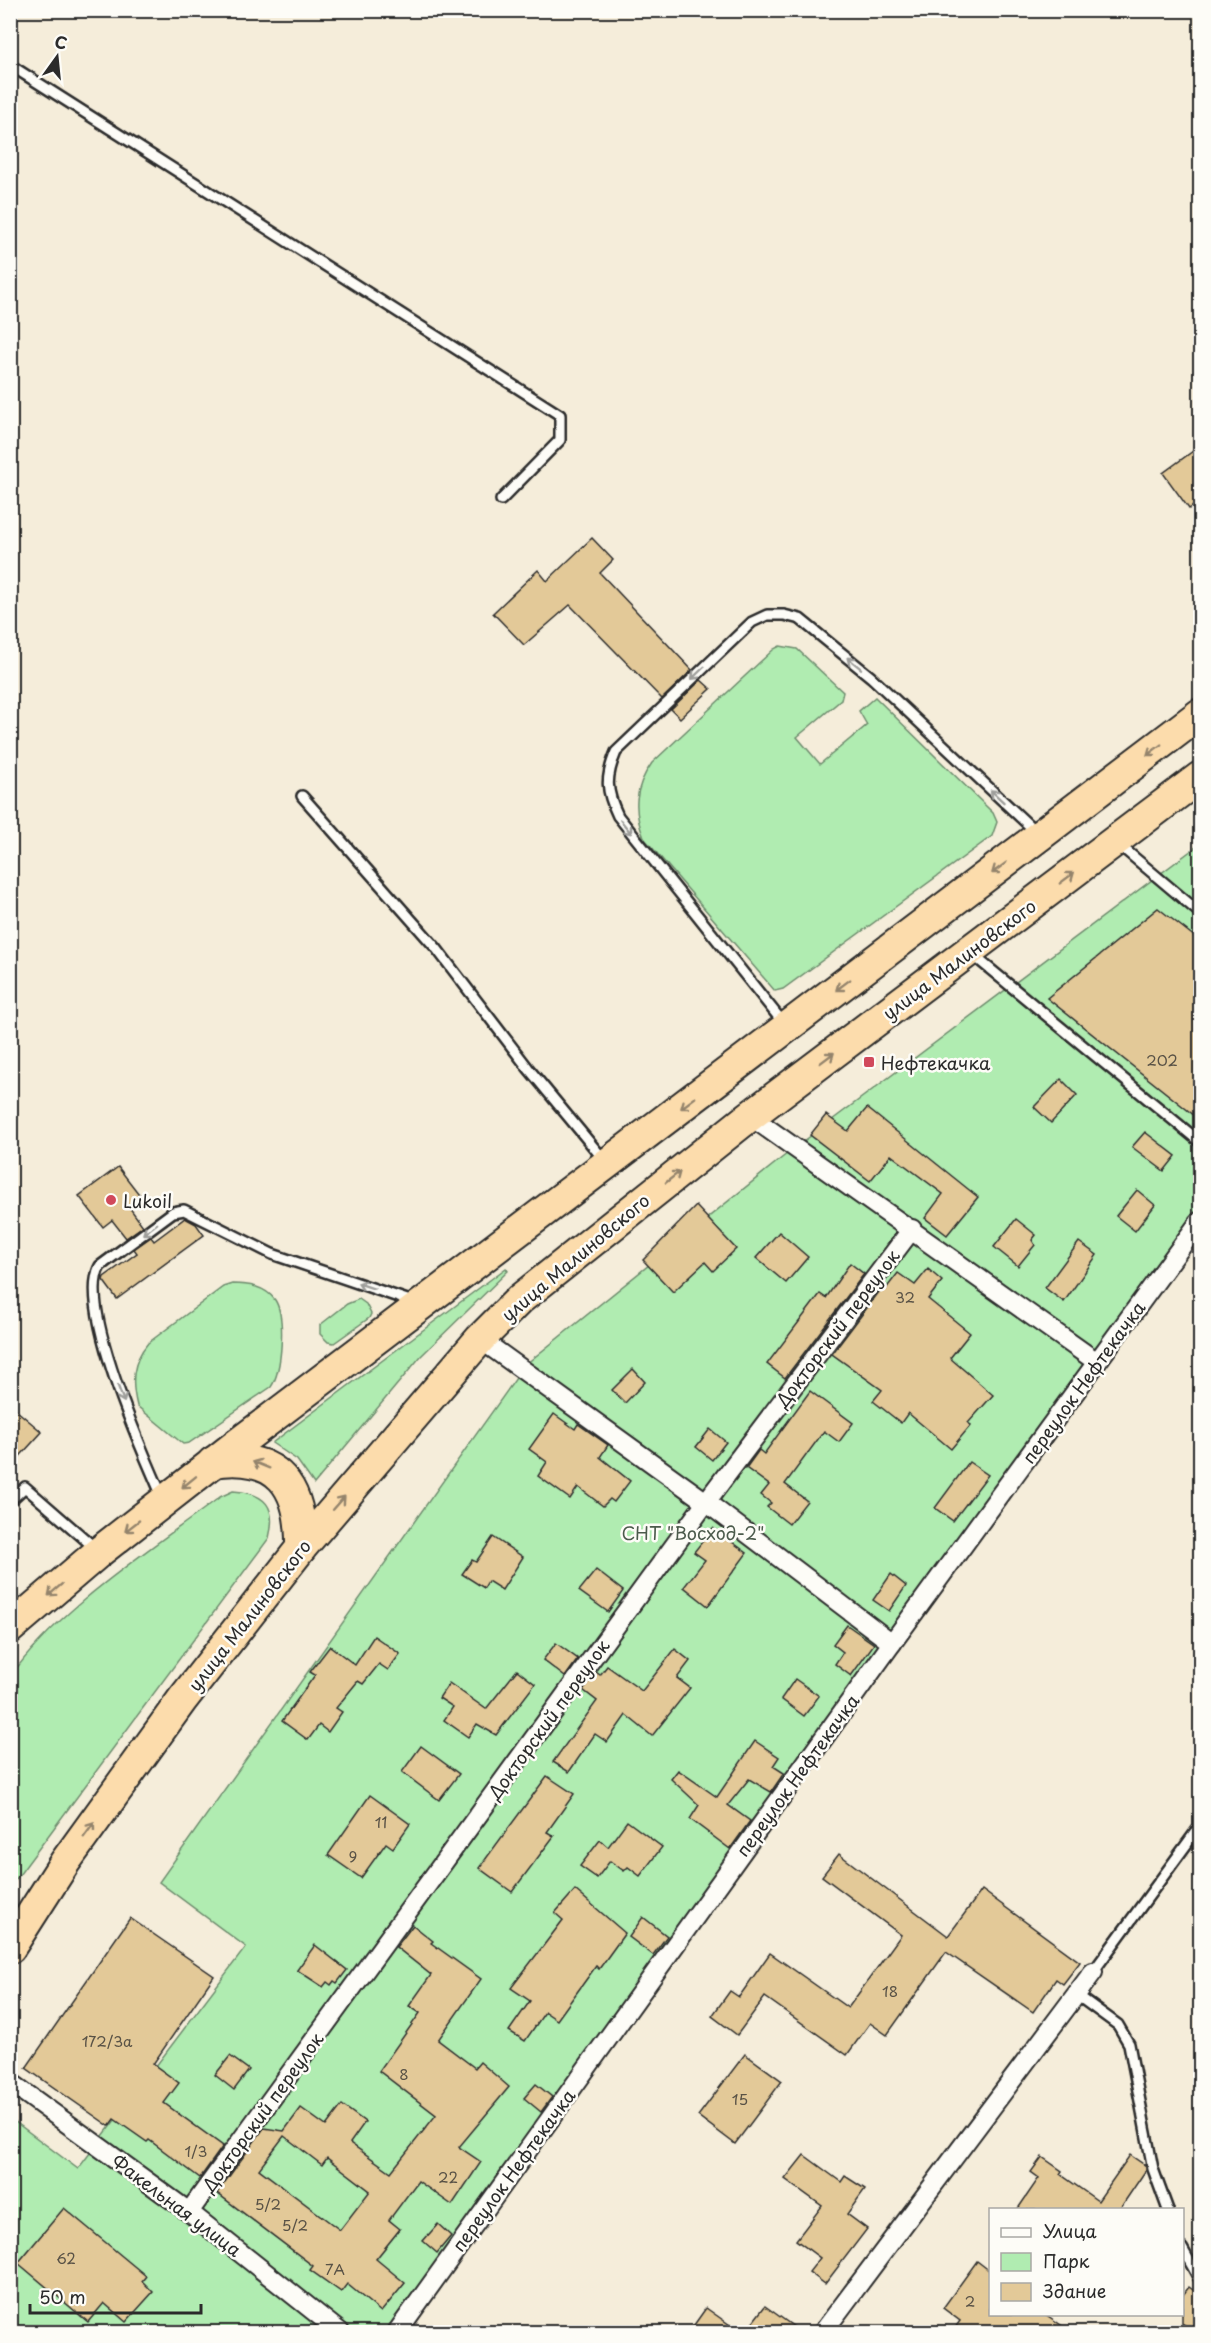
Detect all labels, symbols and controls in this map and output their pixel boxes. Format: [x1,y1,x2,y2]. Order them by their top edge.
north arrow [27,27,87,87]
text: С [52,28,70,55]
one-way arrow [847,657,863,670]
one-way arrow [691,666,706,680]
one-way arrow [1146,743,1162,756]
one-way arrow [990,789,1005,803]
one-way arrow [619,819,633,834]
one-way arrow [991,861,1007,874]
one-way arrow [1058,872,1074,884]
street label: улица Малиновского [876,892,1042,1026]
one-way arrow [835,979,851,992]
house number: 202 [1146,1048,1178,1071]
place label: Нефтекачка [881,1049,991,1076]
one-way arrow [818,1052,834,1064]
marker: Нефтекачка [862,1055,876,1069]
one-way arrow [680,1097,696,1109]
one-way arrow [664,1171,680,1184]
place label: Lukoil [123,1187,172,1214]
street label: улица Малиновского [495,1187,655,1327]
marker: Lukoil [104,1193,118,1207]
one-way arrow [143,1223,159,1236]
street label: Докторский переулок [768,1243,906,1414]
one-way arrow [357,1280,376,1291]
house number: 32 [895,1285,915,1308]
street label: переулок Нефтекачка [1015,1295,1152,1469]
one-way arrow [116,1384,127,1403]
one-way arrow [252,1458,271,1469]
one-way arrow [181,1475,197,1488]
one-way arrow [332,1496,346,1511]
park label: СНТ "Восход-2" [622,1519,764,1546]
one-way arrow [124,1520,140,1533]
street label: улица Малиновского [181,1533,317,1697]
one-way arrow [48,1583,63,1597]
street label: Докторский переулок [480,1633,615,1805]
street label: переулок Нефтекачка [729,1688,866,1862]
house number: 11 [375,1810,387,1833]
one-way arrow [83,1822,95,1838]
house number: 9 [349,1844,357,1867]
house number: 18 [882,1979,898,2002]
street label: Докторский переулок [194,2026,329,2198]
house number: 172/3а [82,2029,133,2052]
house number: 8 [399,2062,409,2085]
street label: переулок Нефтекачка [445,2083,582,2257]
house number: 15 [732,2087,748,2110]
house number: 1/3 [185,2139,207,2162]
street label: Факельная улица [107,2147,248,2263]
house number: 22 [438,2165,458,2188]
house number: 5/2 [255,2192,281,2215]
legend [989,2208,1184,2316]
house number: 5/2 [282,2213,308,2236]
text: Улица [1043,2217,1097,2244]
house number: 62 [56,2246,76,2269]
text: Парк [1043,2247,1090,2274]
house number: 7А [325,2257,345,2280]
scale bar [30,2277,201,2315]
text: Здание [1043,2277,1106,2304]
text: 50 m [39,2283,86,2310]
house number: 2 [965,2289,975,2312]

